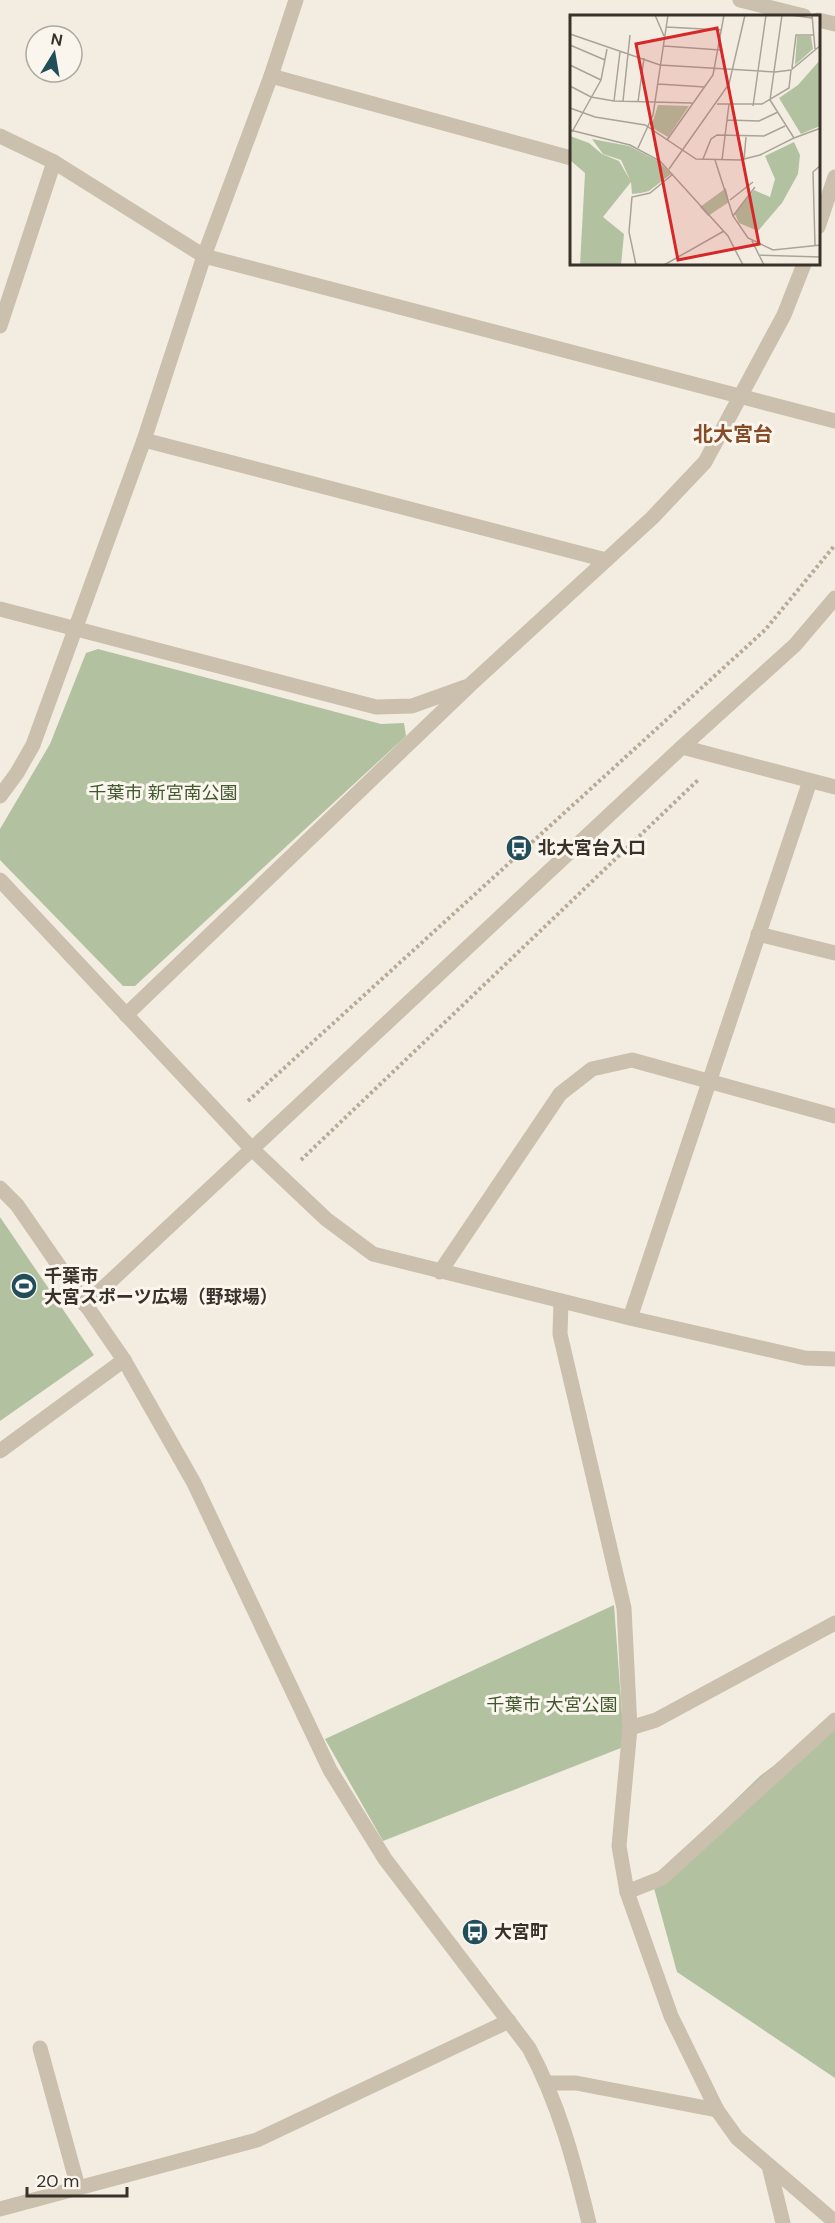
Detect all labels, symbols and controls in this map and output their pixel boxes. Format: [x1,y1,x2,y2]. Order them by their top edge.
inset map [570,15,820,266]
north arrow [24,24,84,84]
text: N [49,28,64,51]
district label: 北大宮台 [693,421,773,447]
park label: 千葉市 新宮南公園 [89,781,237,805]
bus stop icon: 北大宮台入口 [504,833,534,863]
place label: 北大宮台入口 [538,836,646,860]
place label: 千葉市 大宮スポーツ広場（野球場） [44,1264,278,1309]
sports icon: 千葉市 大宮スポーツ広場（野球場） [9,1271,39,1301]
park label: 千葉市 大宮公園 [487,1693,617,1717]
bus stop icon: 大宮町 [460,1917,490,1947]
place label: 大宮町 [494,1920,548,1944]
scale bar [27,2160,128,2198]
text: 20 m [36,2169,79,2193]

